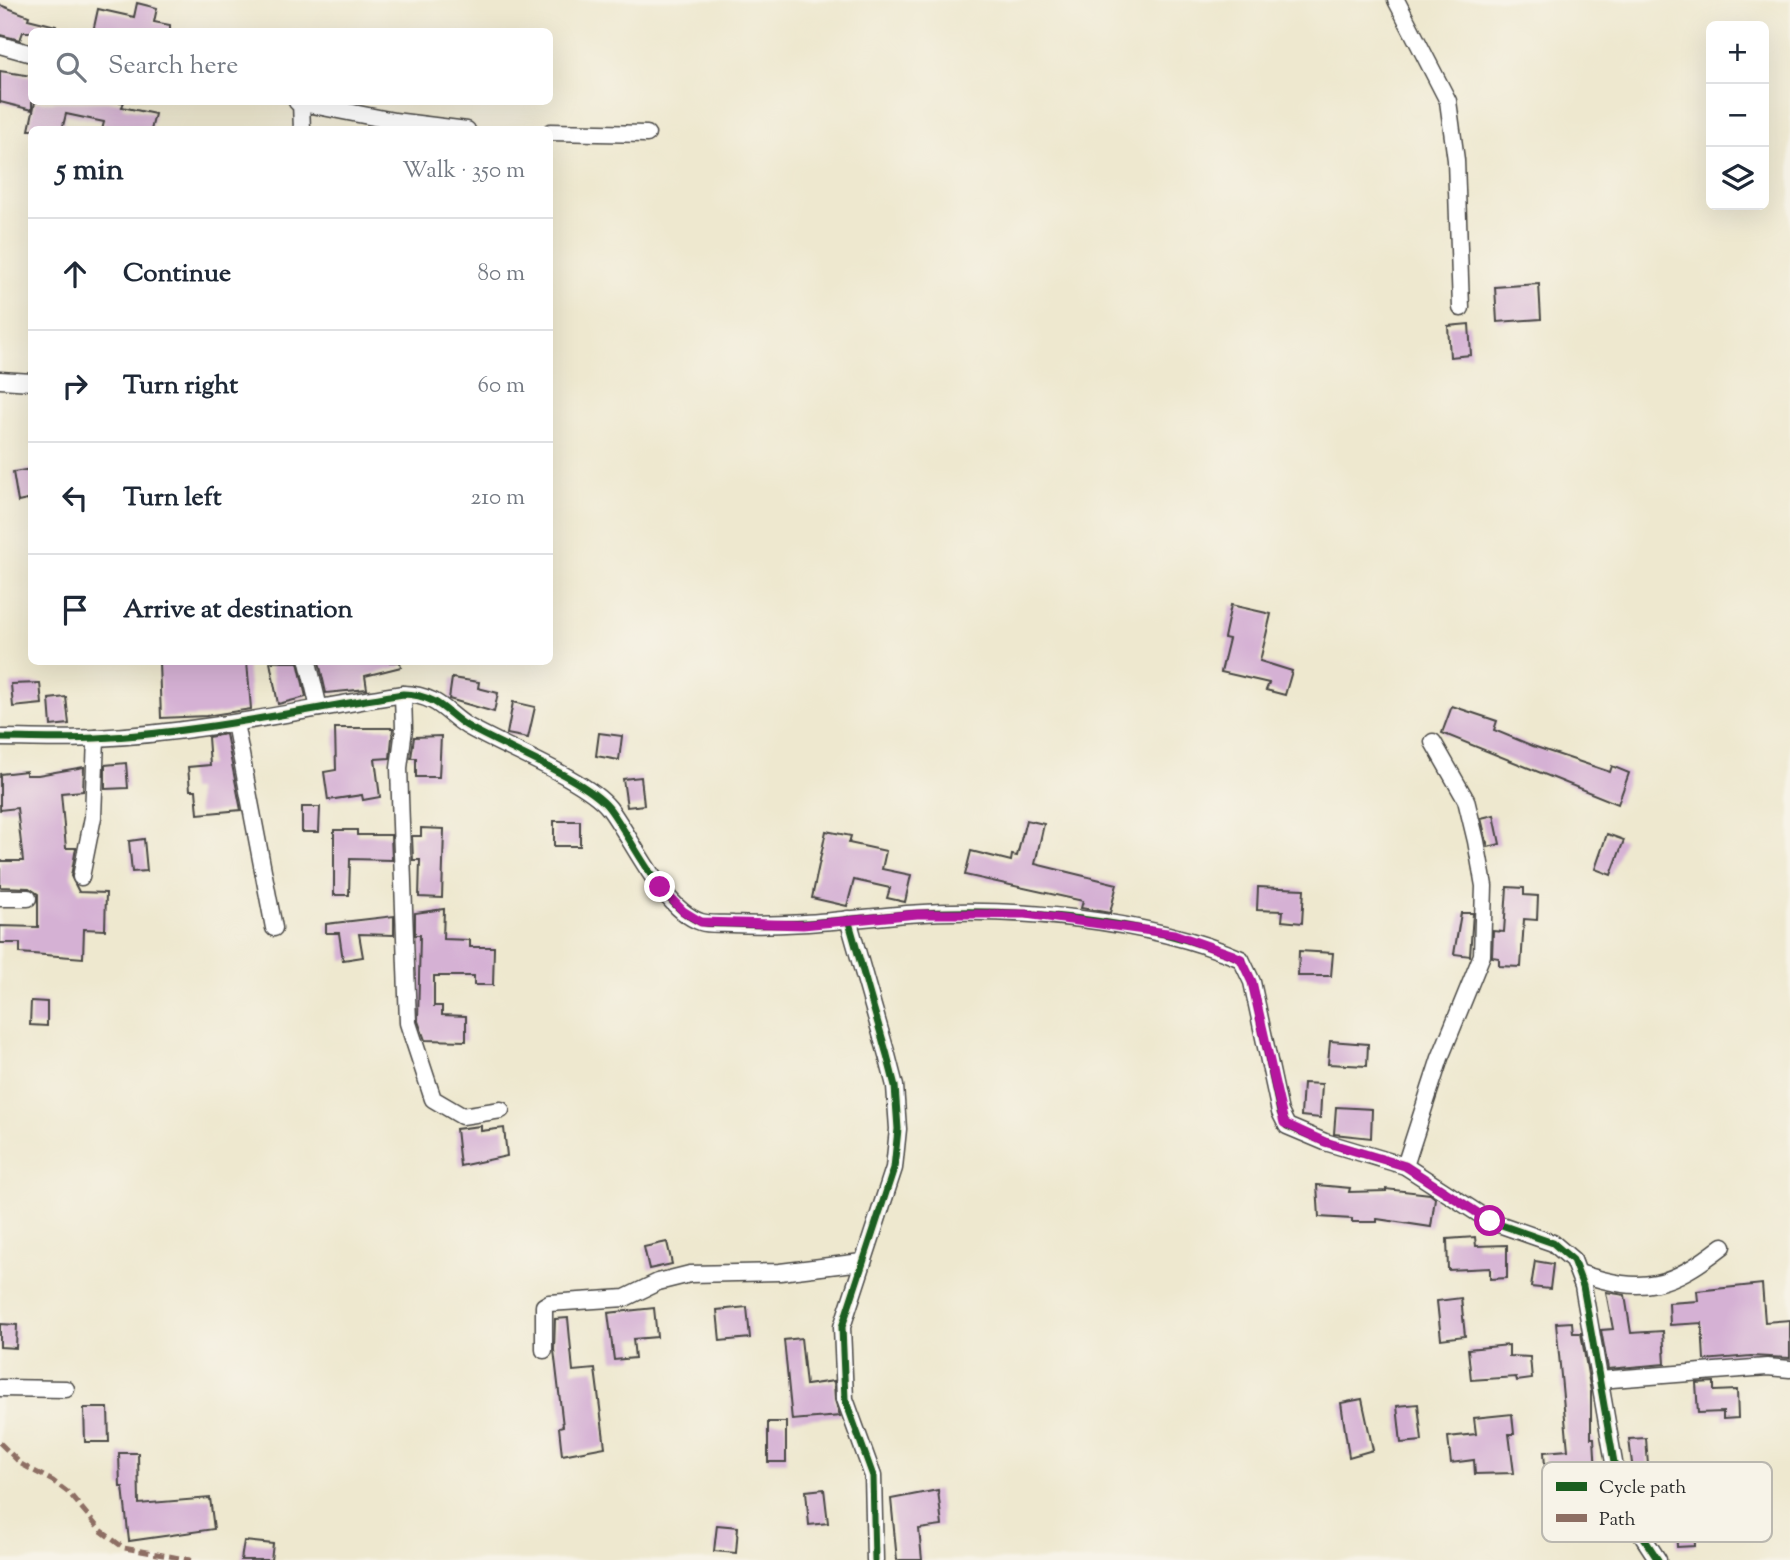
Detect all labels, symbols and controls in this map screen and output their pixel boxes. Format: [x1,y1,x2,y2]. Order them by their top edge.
map controls [1706,21,1769,210]
button: + [1706,21,1769,84]
search box [28,28,553,105]
icon: search [52,48,90,86]
text: Search here [108,48,238,85]
button: − [1706,84,1769,147]
button: layers [1706,147,1769,210]
text: 5 min [56,150,124,193]
text: Walk · 350 m [402,155,525,188]
icon: ahead [56,255,94,293]
text: Continue [123,256,231,293]
text: 80 m [477,258,525,291]
icon: right [56,367,94,405]
text: Turn right [123,368,238,405]
text: 60 m [477,370,525,403]
icon: left [56,479,94,517]
text: Turn left [123,480,222,517]
text: 210 m [471,482,525,515]
icon: arrive [56,591,94,629]
text: Arrive at destination [123,592,353,629]
route end [644,871,675,902]
route start [1474,1205,1505,1236]
legend [1542,1462,1772,1542]
text: Cycle path [1599,1475,1686,1502]
text: Path [1599,1507,1636,1534]

